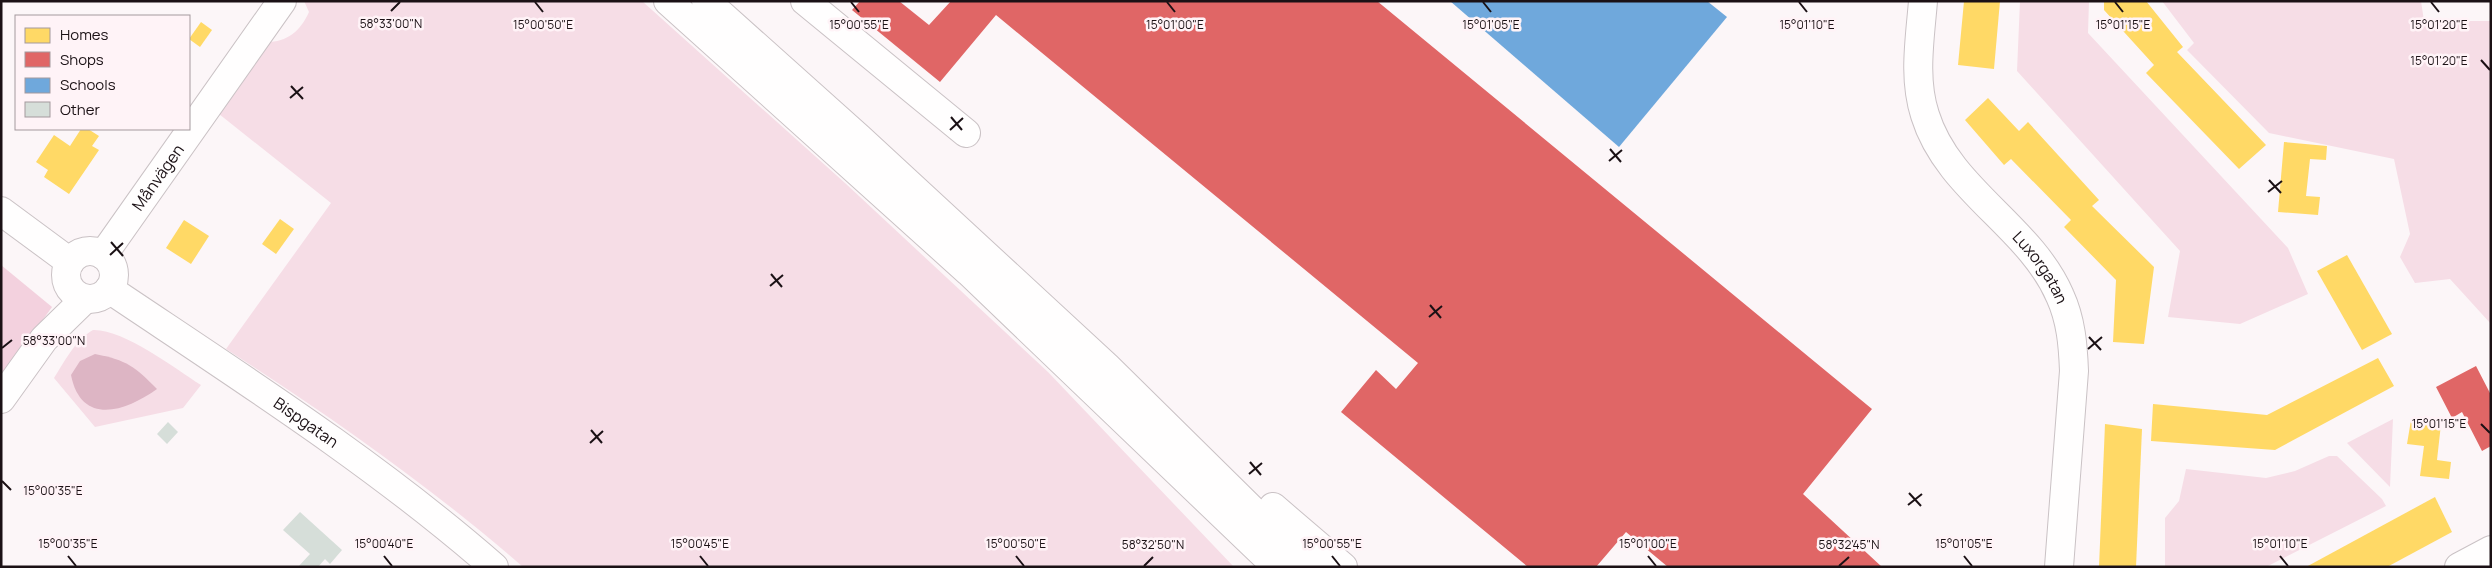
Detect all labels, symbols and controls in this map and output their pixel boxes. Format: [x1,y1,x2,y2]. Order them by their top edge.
legend [15,15,190,130]
text: 58°33'00"N [360,15,422,32]
text: 15°00'50"E [513,16,573,33]
text: 15°00'55"E [829,16,889,33]
text: 15°01'00"E [1146,16,1204,33]
text: 15°01'05"E [1462,16,1520,33]
text: 15°01'10"E [1779,16,1835,33]
text: 15°01'15"E [2096,16,2151,33]
text: 15°01'20"E [2410,16,2468,33]
text: Homes [60,24,109,45]
text: Shops [60,49,104,70]
text: 15°01'20"E [2410,52,2468,69]
text: Schools [60,74,116,95]
text: Other [60,99,101,120]
street label: Månvägen [127,140,189,215]
street label: Luxorgatan [2008,226,2073,307]
text: 58°33'00"N [23,332,85,349]
street label: Bispgatan [269,392,343,453]
text: 15°01'15"E [2412,415,2467,432]
text: 15°00'35"E [23,482,83,499]
text: 15°00'35"E [38,535,98,552]
text: 15°00'40"E [355,535,414,552]
text: 15°00'45"E [671,535,729,552]
text: 15°00'50"E [986,535,1046,552]
text: 15°00'55"E [1302,535,1362,552]
text: 15°01'00"E [1619,535,1677,552]
text: 15°01'05"E [1935,535,1993,552]
text: 15°01'10"E [2252,535,2308,552]
text: 58°32'50"N [1122,536,1184,553]
text: 58°32'45"N [1819,536,1879,553]

